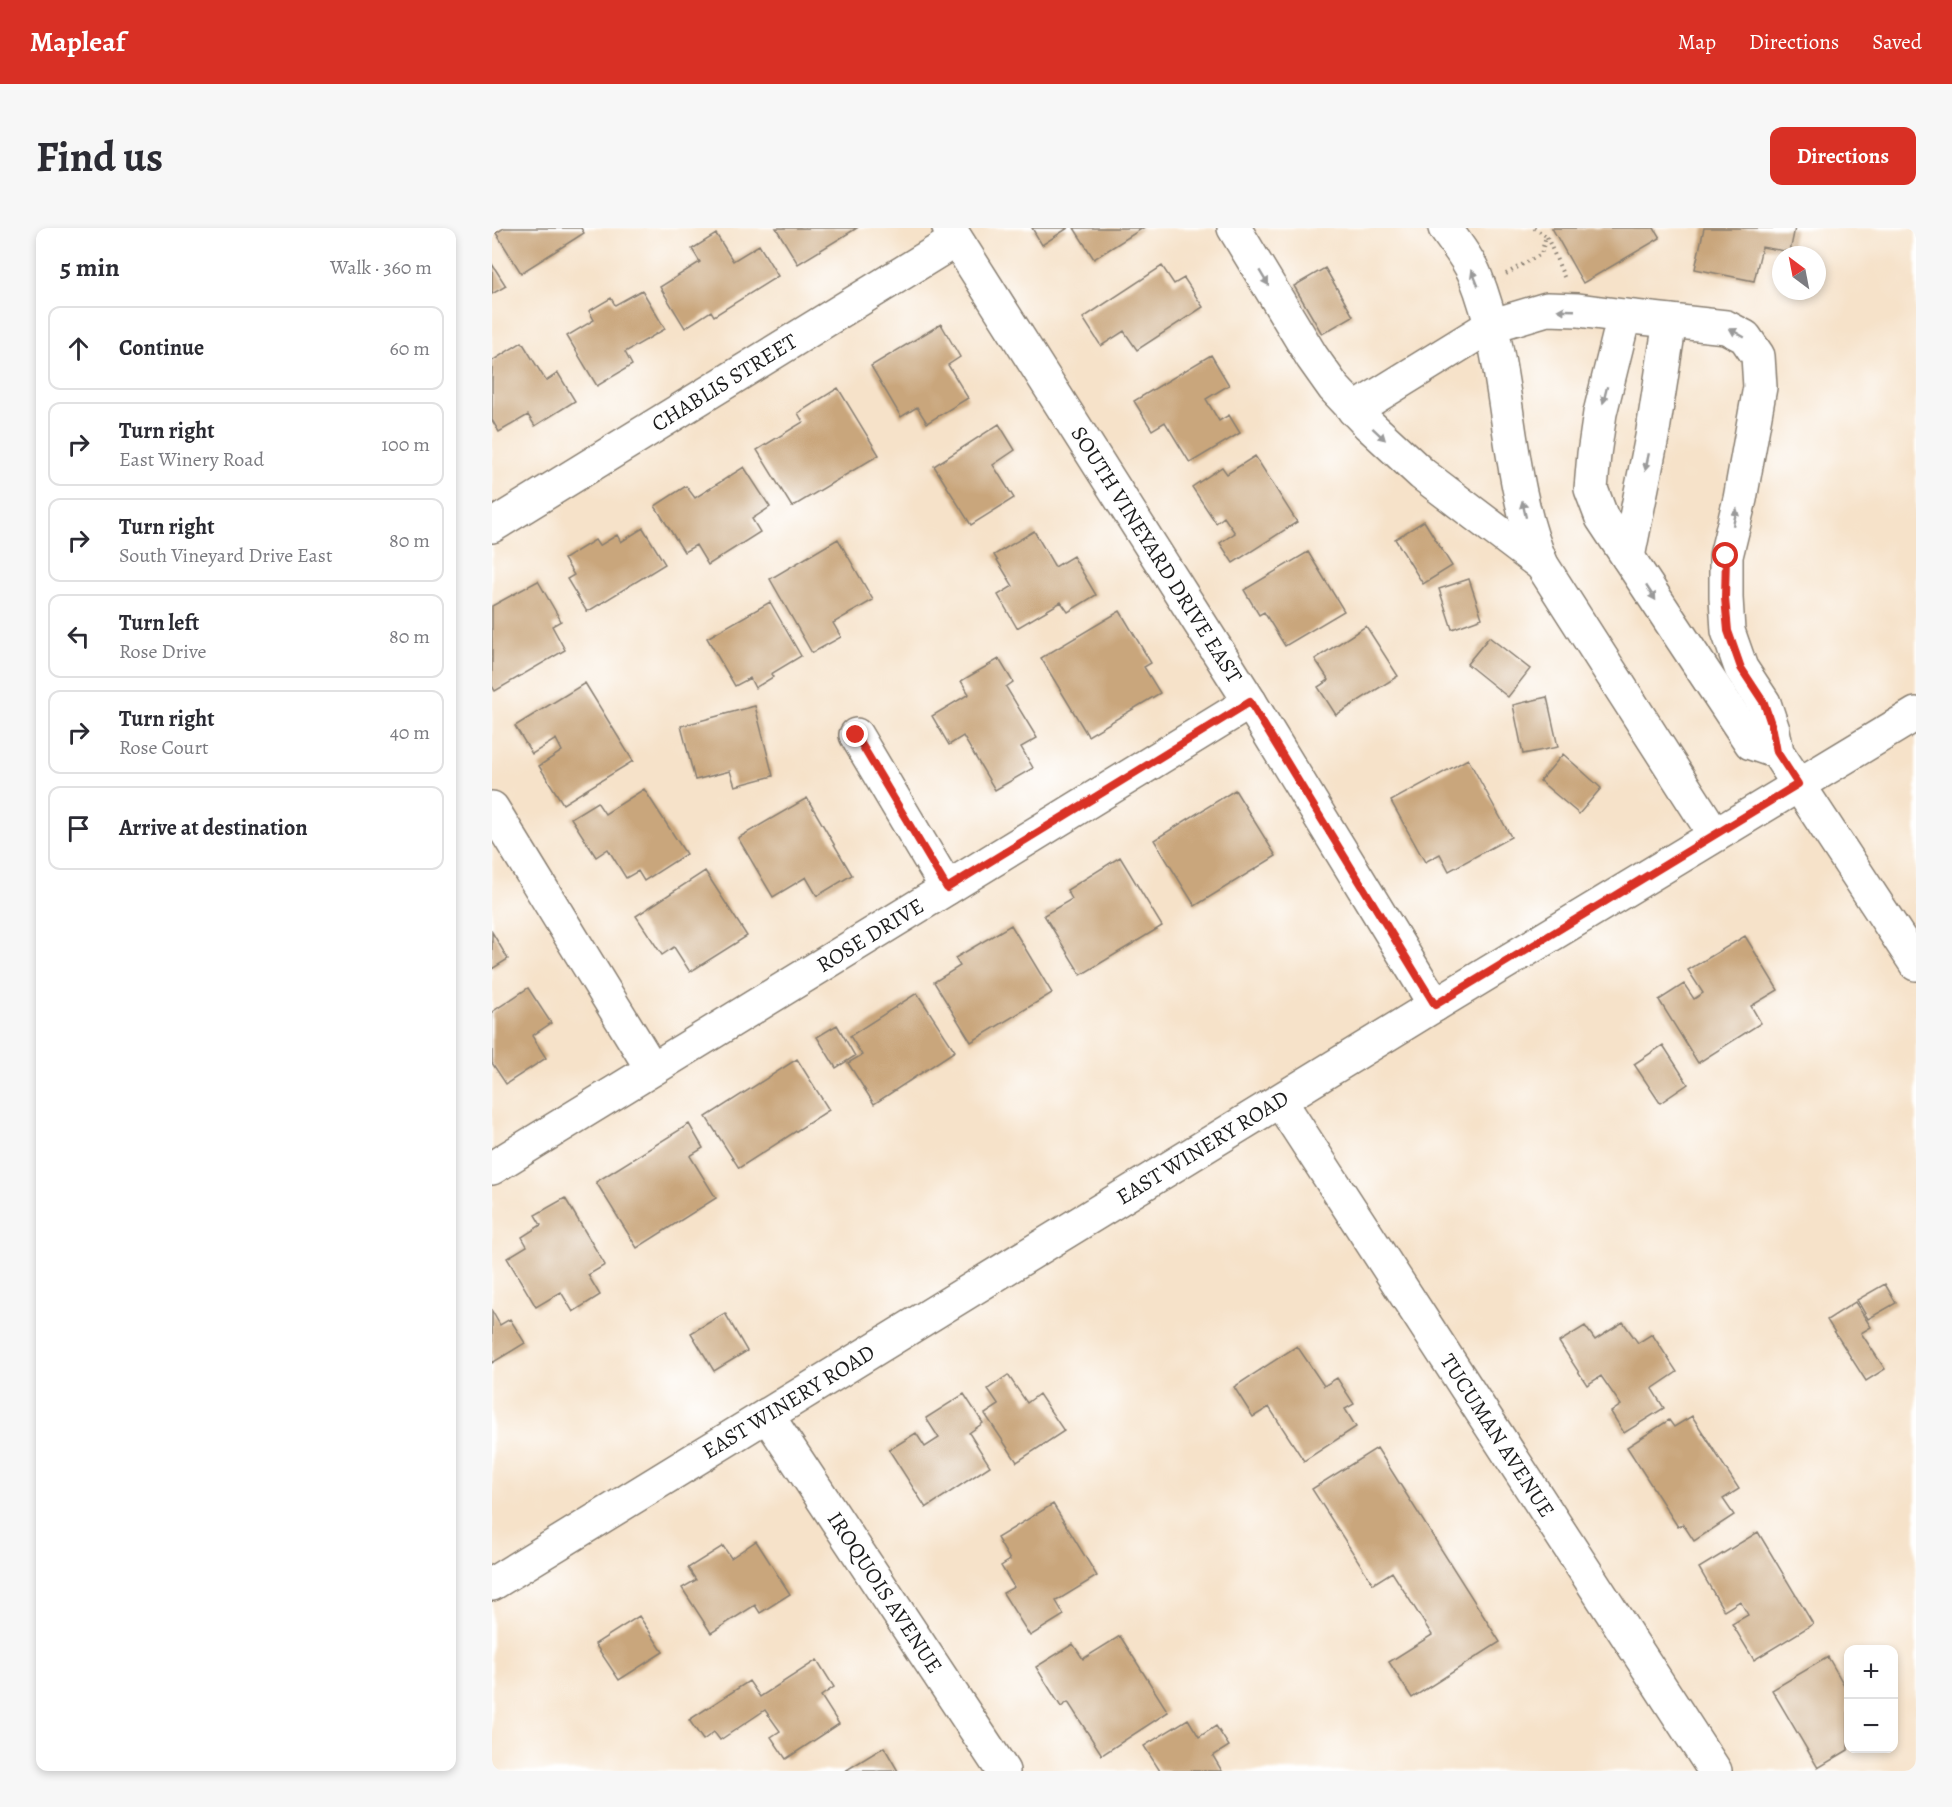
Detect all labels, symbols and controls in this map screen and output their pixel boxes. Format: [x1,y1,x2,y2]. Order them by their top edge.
text: Mapleaf [30,23,125,61]
text: Map [1678,28,1716,56]
text: Directions [1749,28,1839,56]
text: Saved [1872,28,1922,56]
button: Directions [1770,127,1916,185]
text: Find us [36,128,163,185]
north arrow [1772,246,1826,300]
text: 5 min [60,250,120,285]
text: Walk · 360 m [330,254,432,281]
one-way arrow [1470,269,1479,287]
one-way arrow [1259,270,1270,286]
one-way arrow [1557,305,1576,314]
street label: CHABLIS STREET [646,326,803,439]
one-way arrow [1728,328,1745,338]
icon: ahead [62,332,95,365]
text: Continue [119,333,204,363]
text: 60 m [390,335,430,362]
one-way arrow [1599,385,1609,404]
text: Turn right [119,416,215,446]
street label: SOUTH VINEYARD DRIVE EAST [1064,421,1249,689]
one-way arrow [1371,427,1386,440]
icon: right [62,428,95,461]
text: 100 m [381,431,430,458]
text: East Winery Road [119,446,264,473]
one-way arrow [1642,453,1651,472]
one-way arrow [1519,500,1529,519]
one-way arrow [1731,507,1741,526]
text: Turn right [119,512,215,542]
icon: right [62,524,95,557]
text: 80 m [389,527,430,554]
text: South Vineyard Drive East [119,542,333,569]
route start [1712,542,1738,568]
one-way arrow [1645,585,1656,601]
text: Turn left [119,608,199,638]
icon: left [62,620,95,653]
text: 80 m [389,623,430,650]
text: Rose Drive [119,638,206,665]
text: Turn right [119,704,215,734]
icon: right [62,716,95,749]
text: 40 m [390,719,430,746]
route end [842,721,868,747]
text: Rose Court [119,734,209,761]
icon: arrive [62,812,95,845]
text: Arrive at destination [119,813,308,843]
street label: ROSE DRIVE [811,891,930,980]
street label: EAST WINERY ROAD [1111,1083,1295,1212]
street label: EAST WINERY ROAD [697,1337,881,1466]
street label: TUCUMAN AVENUE [1433,1348,1561,1523]
street label: IROQUOIS AVENUE [820,1506,949,1679]
map controls [1844,1645,1898,1753]
button: + [1844,1645,1898,1699]
button: − [1844,1699,1898,1753]

